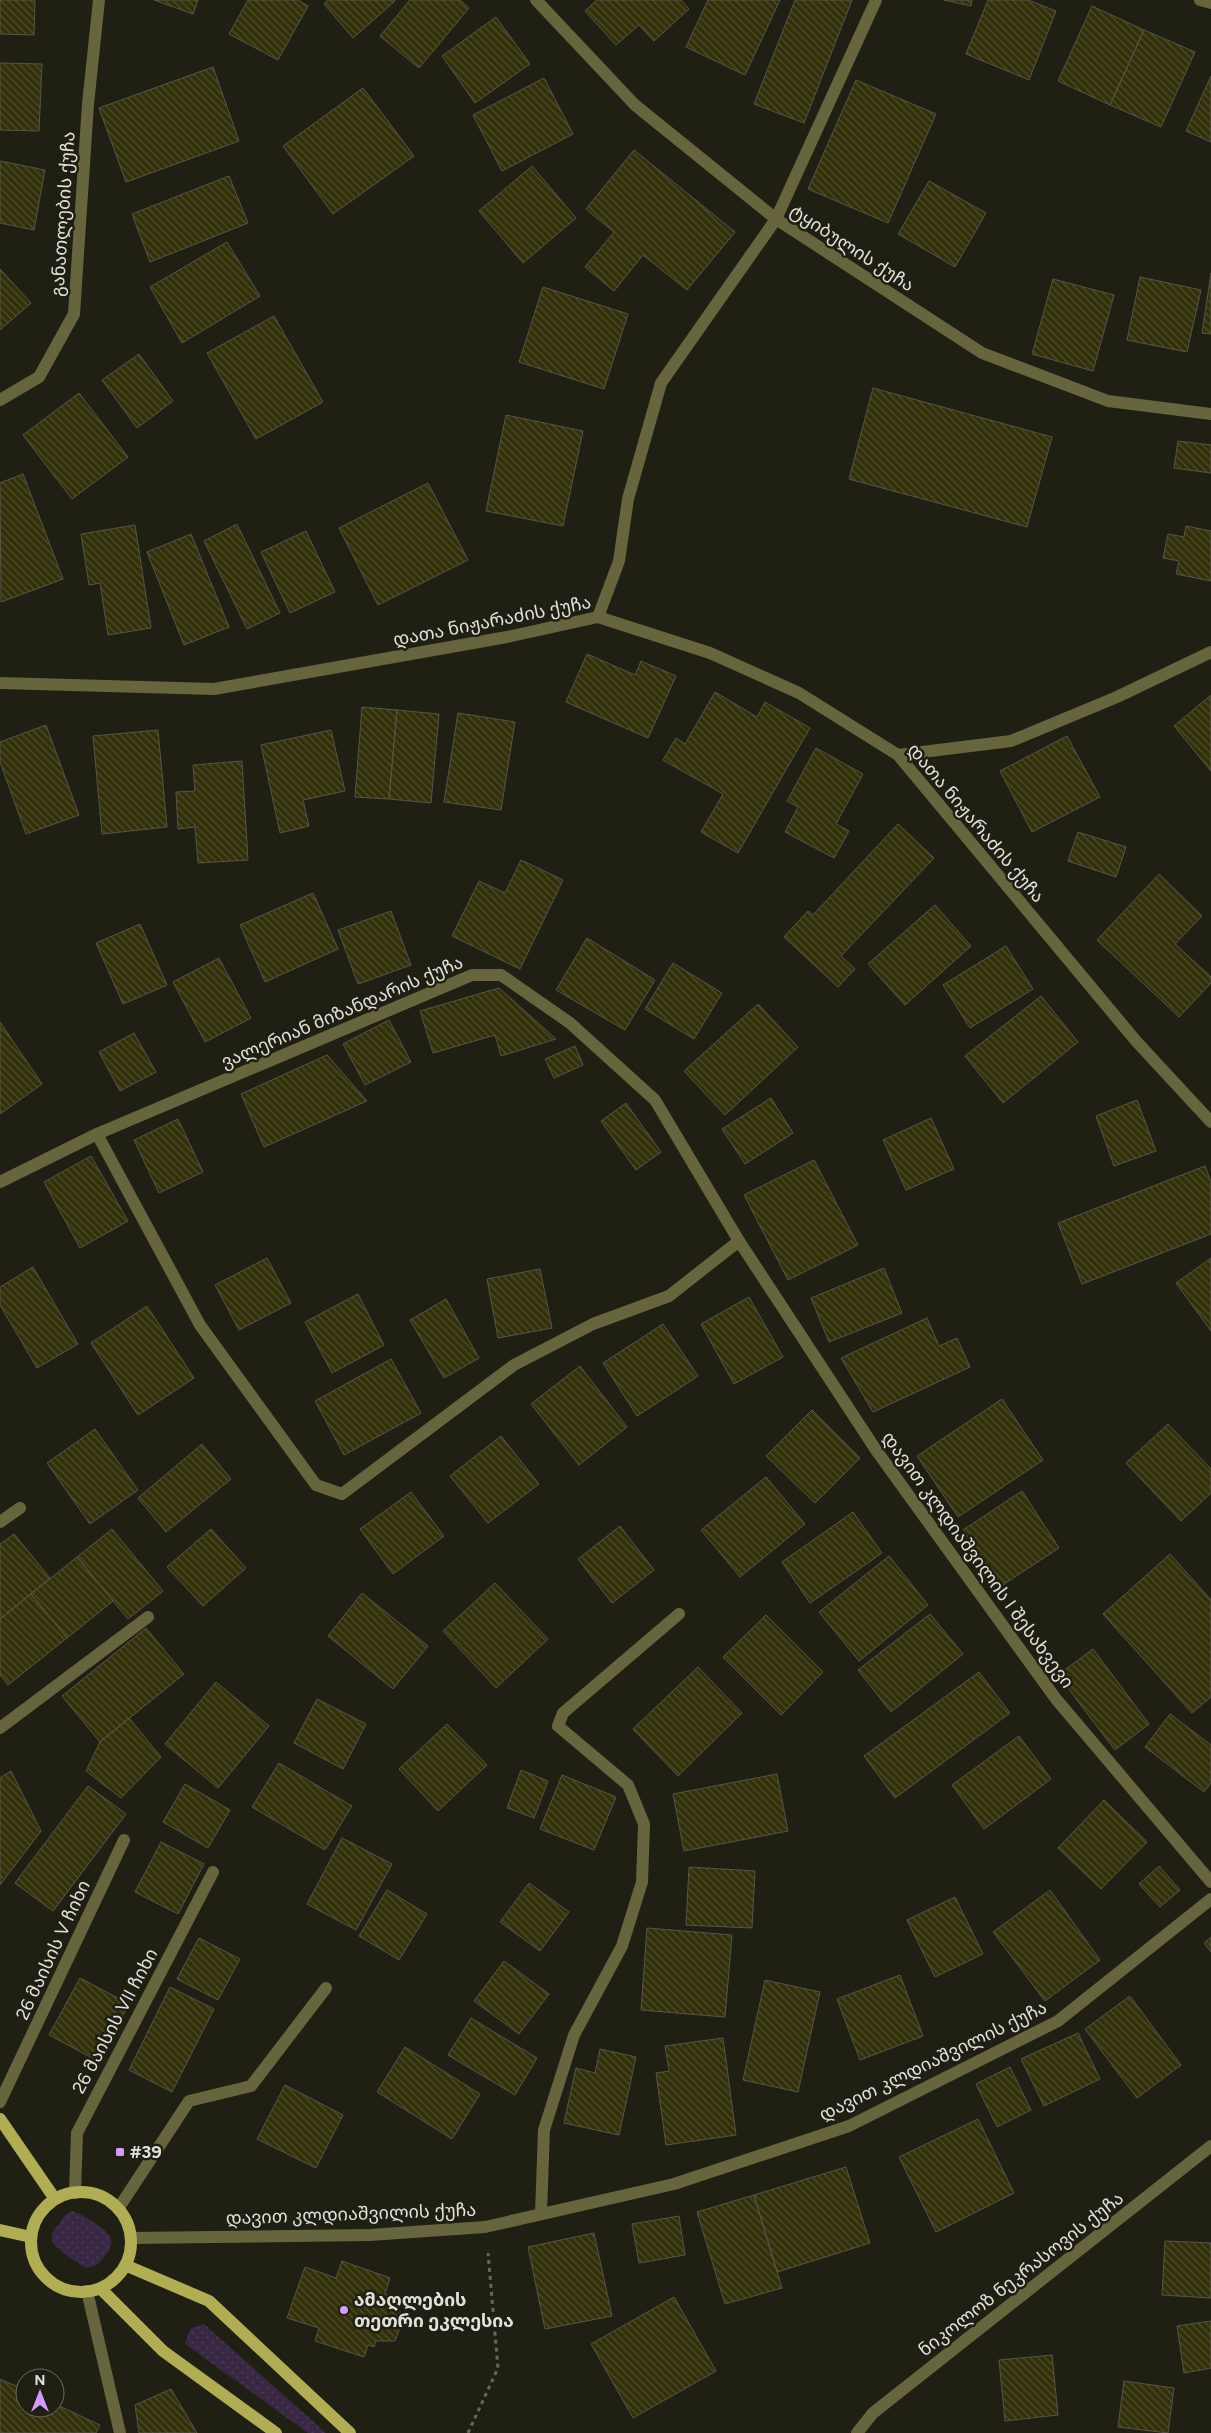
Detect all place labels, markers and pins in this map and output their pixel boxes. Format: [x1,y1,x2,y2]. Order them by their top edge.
place label: #39 [130,2141,162,2163]
marker: #39 [114,2146,126,2158]
place label: ამაღლების თეთრი ეკლესია [354,2289,514,2332]
marker: ამაღლების თეთრი ეკლესია [338,2304,350,2316]

